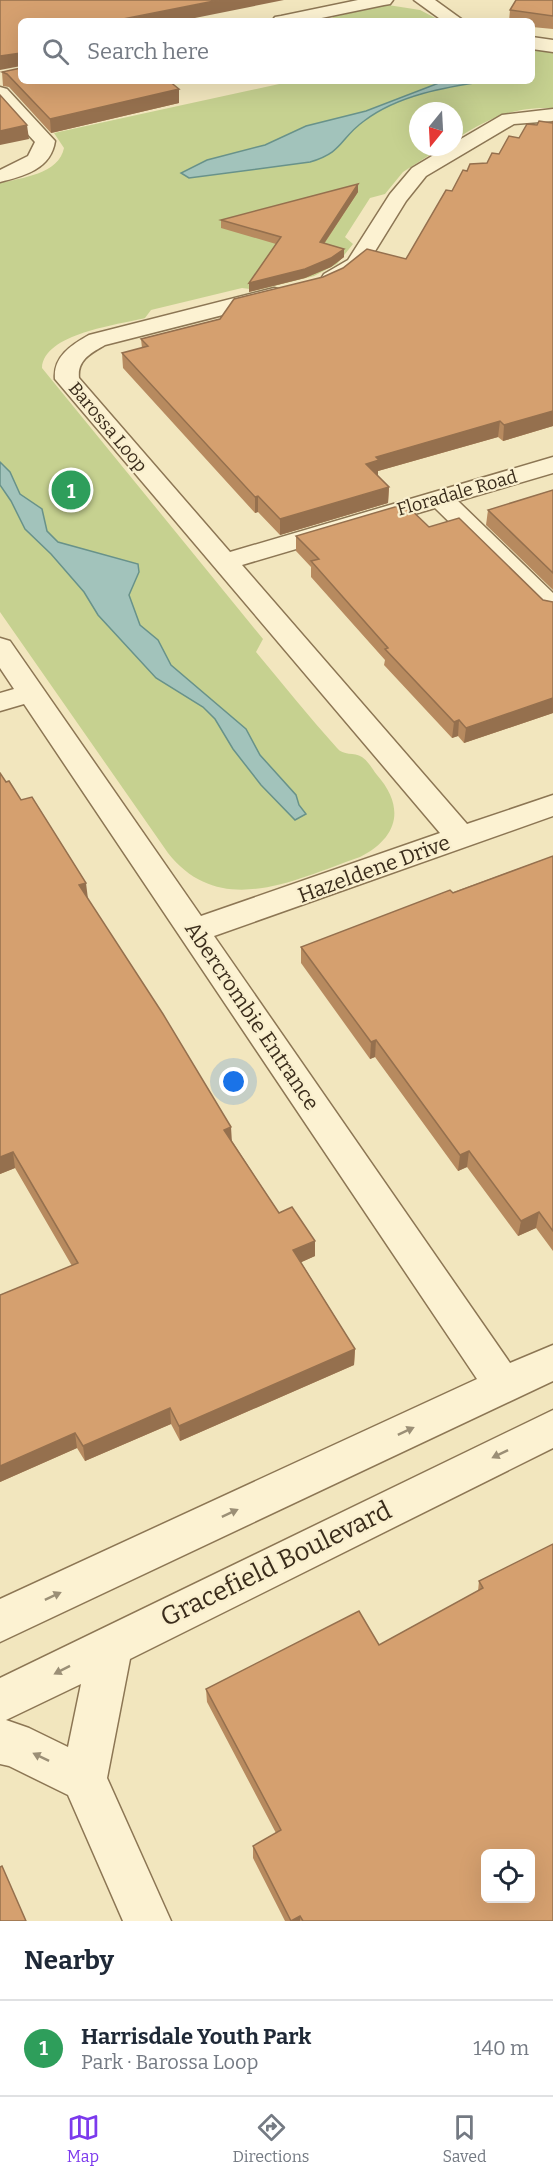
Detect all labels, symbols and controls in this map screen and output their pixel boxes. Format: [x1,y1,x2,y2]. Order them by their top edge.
search box [18,18,535,84]
icon: search [39,35,72,68]
text: Search here [87,38,209,65]
north arrow [409,102,463,156]
street label: Barossa Loop [64,378,152,476]
street label: Floradale Road [394,465,520,521]
pin: 1 [52,468,90,512]
street label: Hazeldene Drive [294,829,454,909]
street label: Abercrombie Entrance [179,917,325,1115]
your location [219,1067,248,1096]
one-way arrow [398,1426,415,1435]
one-way arrow [492,1449,509,1458]
street label: Gracefield Boulevard [156,1495,396,1633]
one-way arrow [221,1509,238,1518]
one-way arrow [44,1591,62,1601]
one-way arrow [53,1665,70,1674]
one-way arrow [32,1753,49,1762]
map controls [481,1849,535,1903]
button: locate [481,1849,535,1903]
text: Nearby [24,1945,114,1976]
text: Harrisdale Youth Park [81,2023,311,2050]
text: 1 [39,2036,48,2060]
text: 140 m [473,2036,529,2060]
text: Park · Barossa Loop [81,2050,258,2074]
tab: Map [67,2111,100,2166]
tab: Directions [233,2111,310,2166]
tab: Saved [443,2111,486,2166]

